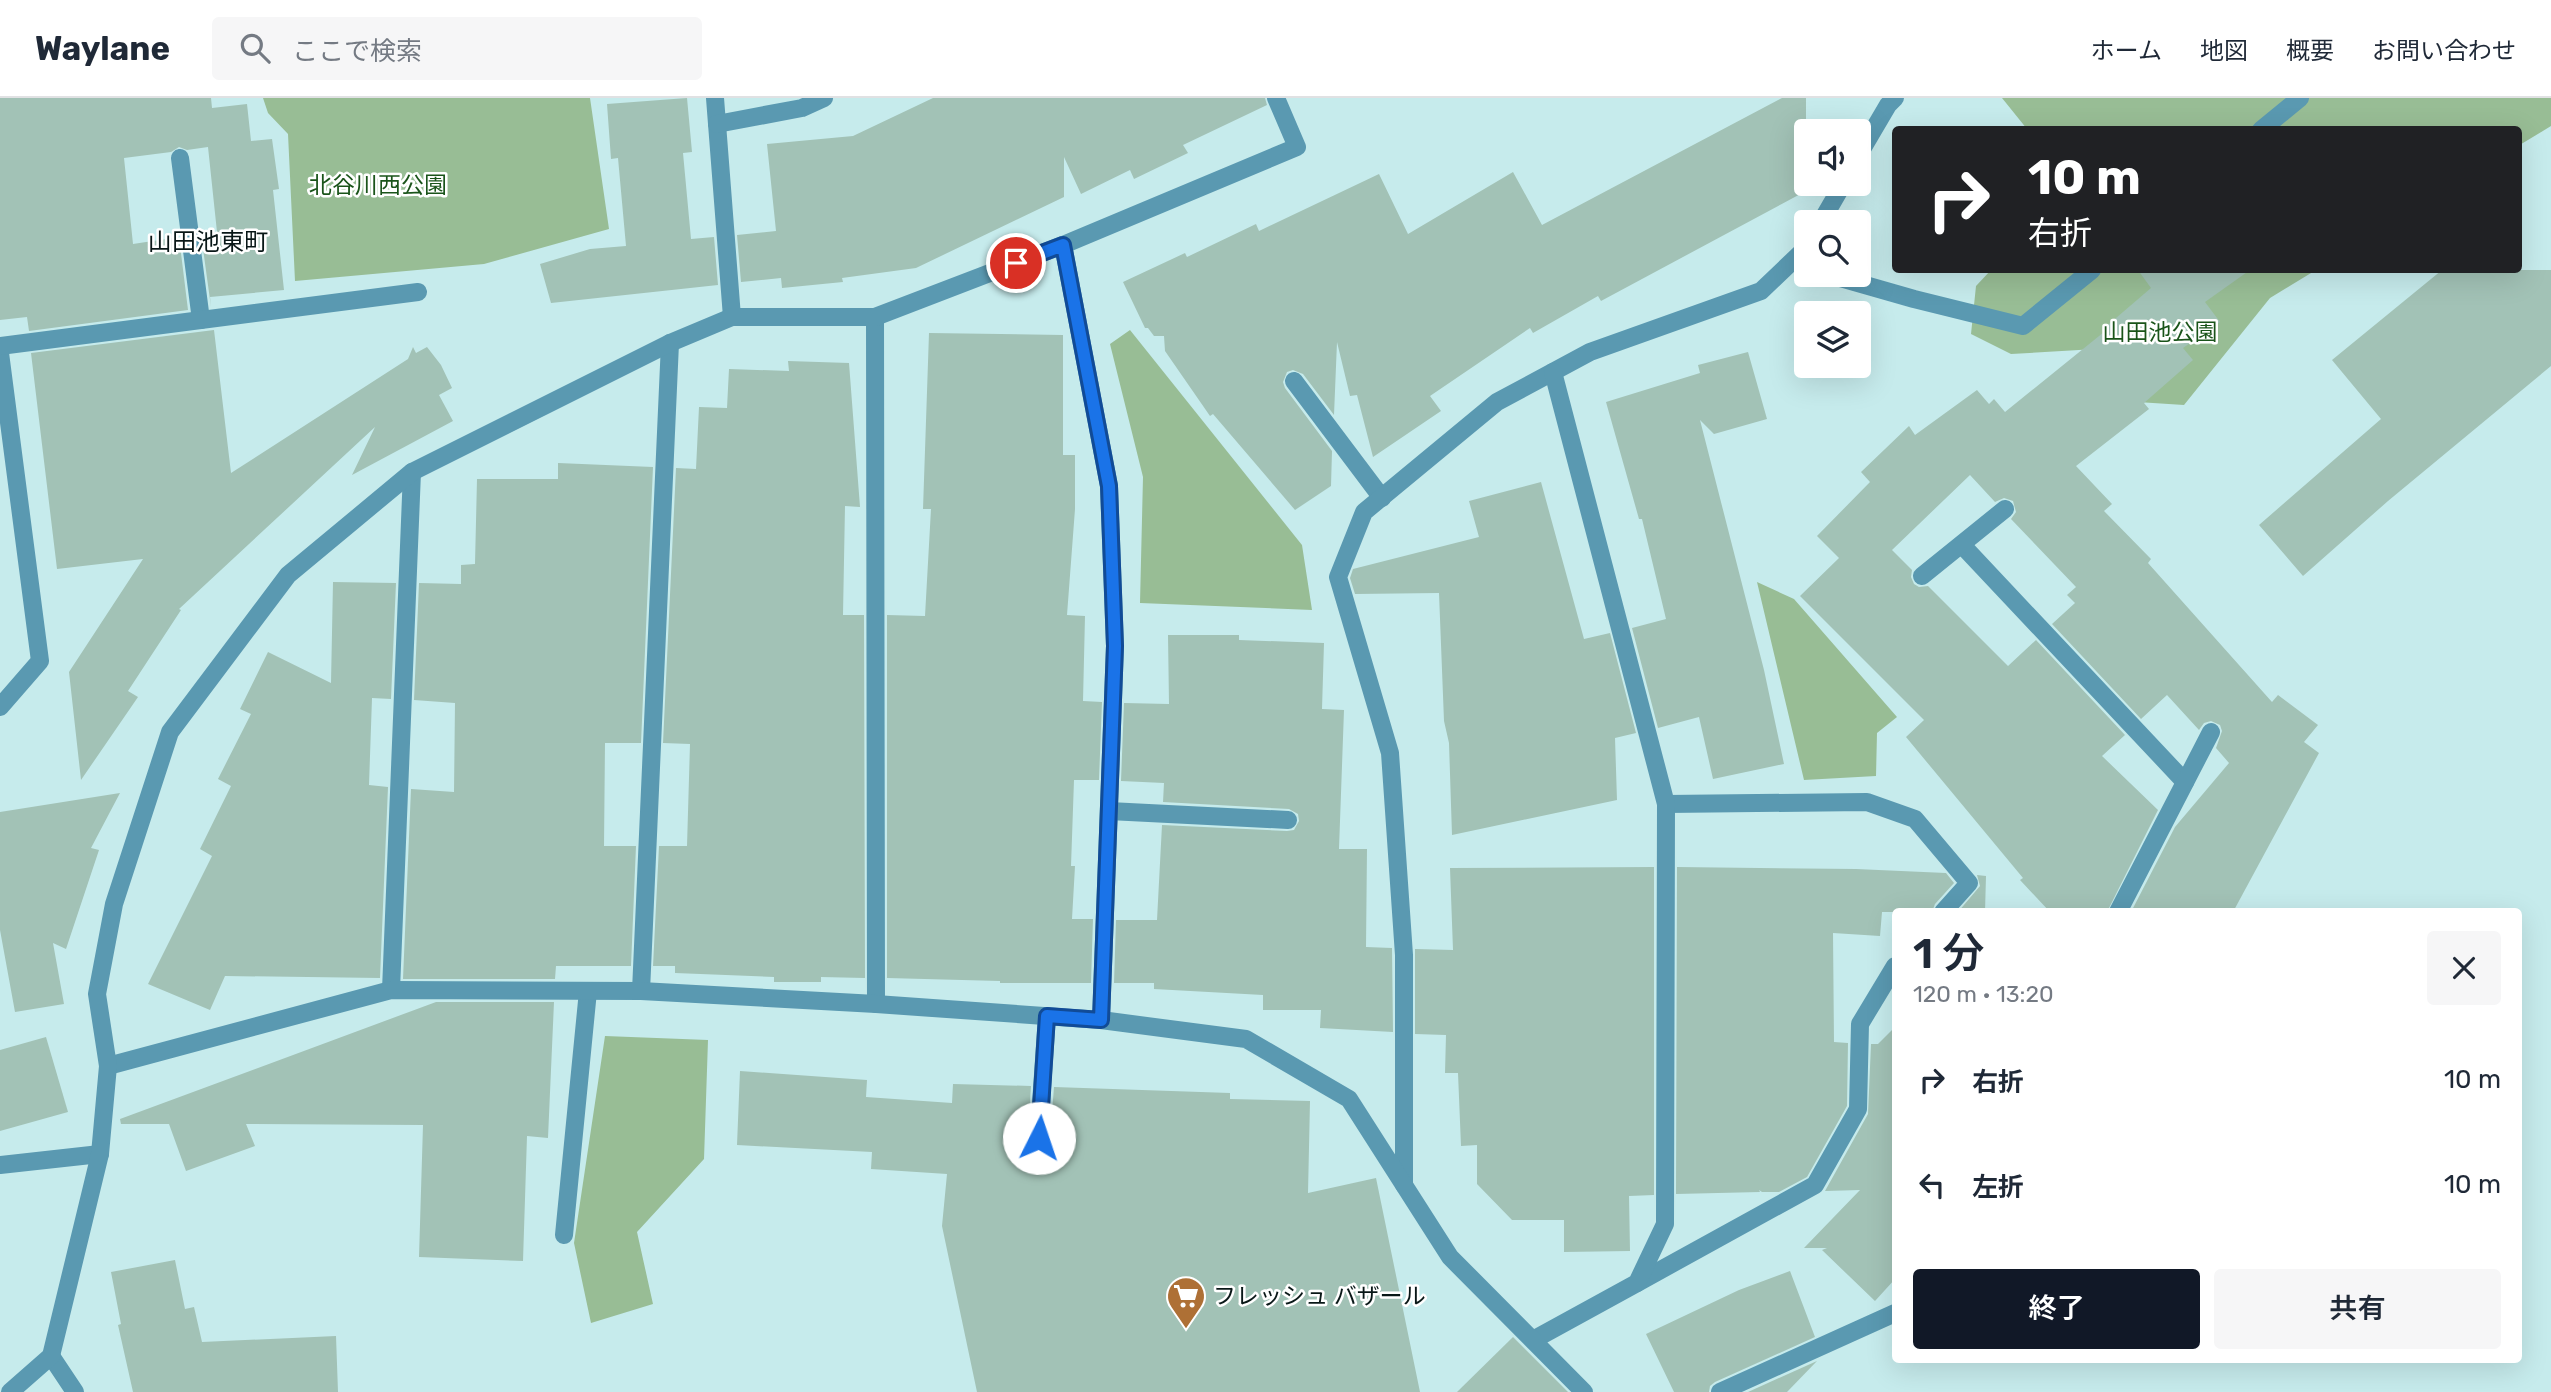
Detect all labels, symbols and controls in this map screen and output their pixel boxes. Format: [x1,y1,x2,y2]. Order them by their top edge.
search box [212,17,702,80]
text: Waylane [35,29,170,68]
icon: search [236,29,274,67]
text: ここで検索 [292,36,422,67]
text: ホーム [2091,37,2162,65]
text: 地図 [2200,37,2248,65]
text: 概要 [2286,37,2334,65]
text: お問い合わせ [2372,37,2516,65]
map controls [1794,119,1871,378]
button: sound [1794,119,1871,196]
text: 10 m [2028,148,2141,206]
icon: right [1913,154,2004,245]
park label: 北谷川西公園 [309,171,447,199]
button: search [1794,210,1871,287]
text: 右折 [2028,214,2092,252]
district label: 山田池東町 [148,228,268,256]
pin [986,233,1046,293]
icon: arrive [997,244,1035,282]
button: layers [1794,301,1871,378]
park label: 山田池公園 [2103,318,2218,346]
text: 1 分 [1913,929,1984,979]
button: close [2427,931,2501,1005]
text: 120 m · 13:20 [1913,980,2054,1008]
icon: right [1913,1061,1951,1099]
text: 10 m [2444,1064,2501,1095]
text: 右折 [1972,1067,2024,1098]
position arrow [1002,1101,1076,1175]
icon: left [1913,1166,1951,1204]
text: 10 m [2444,1169,2501,1200]
text: 左折 [1972,1172,2024,1203]
button: 終了 [1913,1269,2200,1349]
button: 共有 [2214,1269,2501,1349]
supermarket icon: フレッシュ バザール [1165,1275,1207,1330]
place label: フレッシュ バザール [1213,1282,1426,1310]

